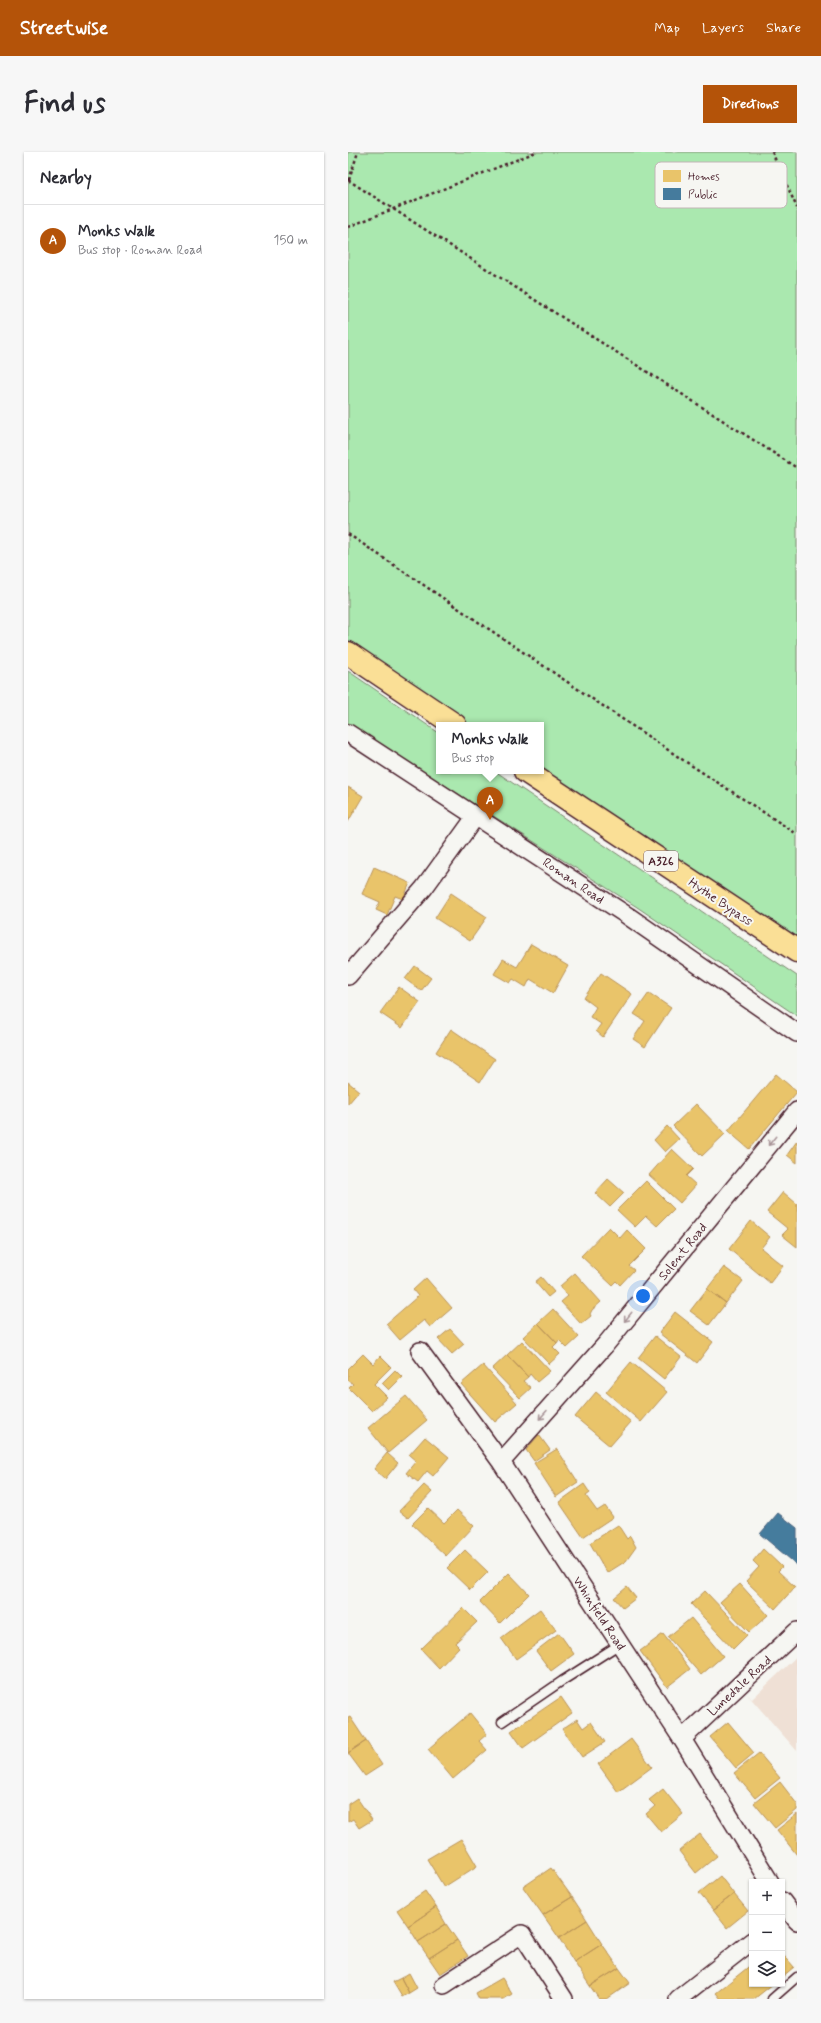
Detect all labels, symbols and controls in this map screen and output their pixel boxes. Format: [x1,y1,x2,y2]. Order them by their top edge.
text: Streetwise [20,16,108,41]
text: Map [654,19,680,37]
text: Layers [702,19,744,37]
text: Share [766,19,801,37]
button: Directions [703,85,797,123]
text: Find us [24,86,105,123]
legend [655,162,787,208]
text: Nearby [40,167,92,189]
text: Homes [688,170,720,184]
text: Public [688,188,718,202]
text: Monks Walk [78,222,155,242]
text: A [49,232,57,249]
text: 150 m [274,232,308,249]
text: Bus stop · Roman Road [78,242,202,259]
popup [436,722,544,774]
text: Monks Walk [452,730,528,750]
text: Bus stop [452,750,495,767]
pin: A [477,787,503,820]
road number: A326 [644,851,678,871]
street label: Roman Road [539,854,607,908]
street label: Hythe Bypass [685,874,756,930]
one-way arrow [768,1135,777,1146]
street label: Solent Road [655,1220,712,1284]
your location [633,1286,653,1306]
one-way arrow [624,1312,632,1323]
one-way arrow [538,1410,547,1421]
street label: Whinfield Road [568,1574,629,1654]
street label: Lunedale Road [704,1652,776,1720]
map controls [749,1879,785,1987]
button: + [749,1879,785,1915]
button: − [749,1915,785,1951]
button: layers [749,1951,785,1987]

